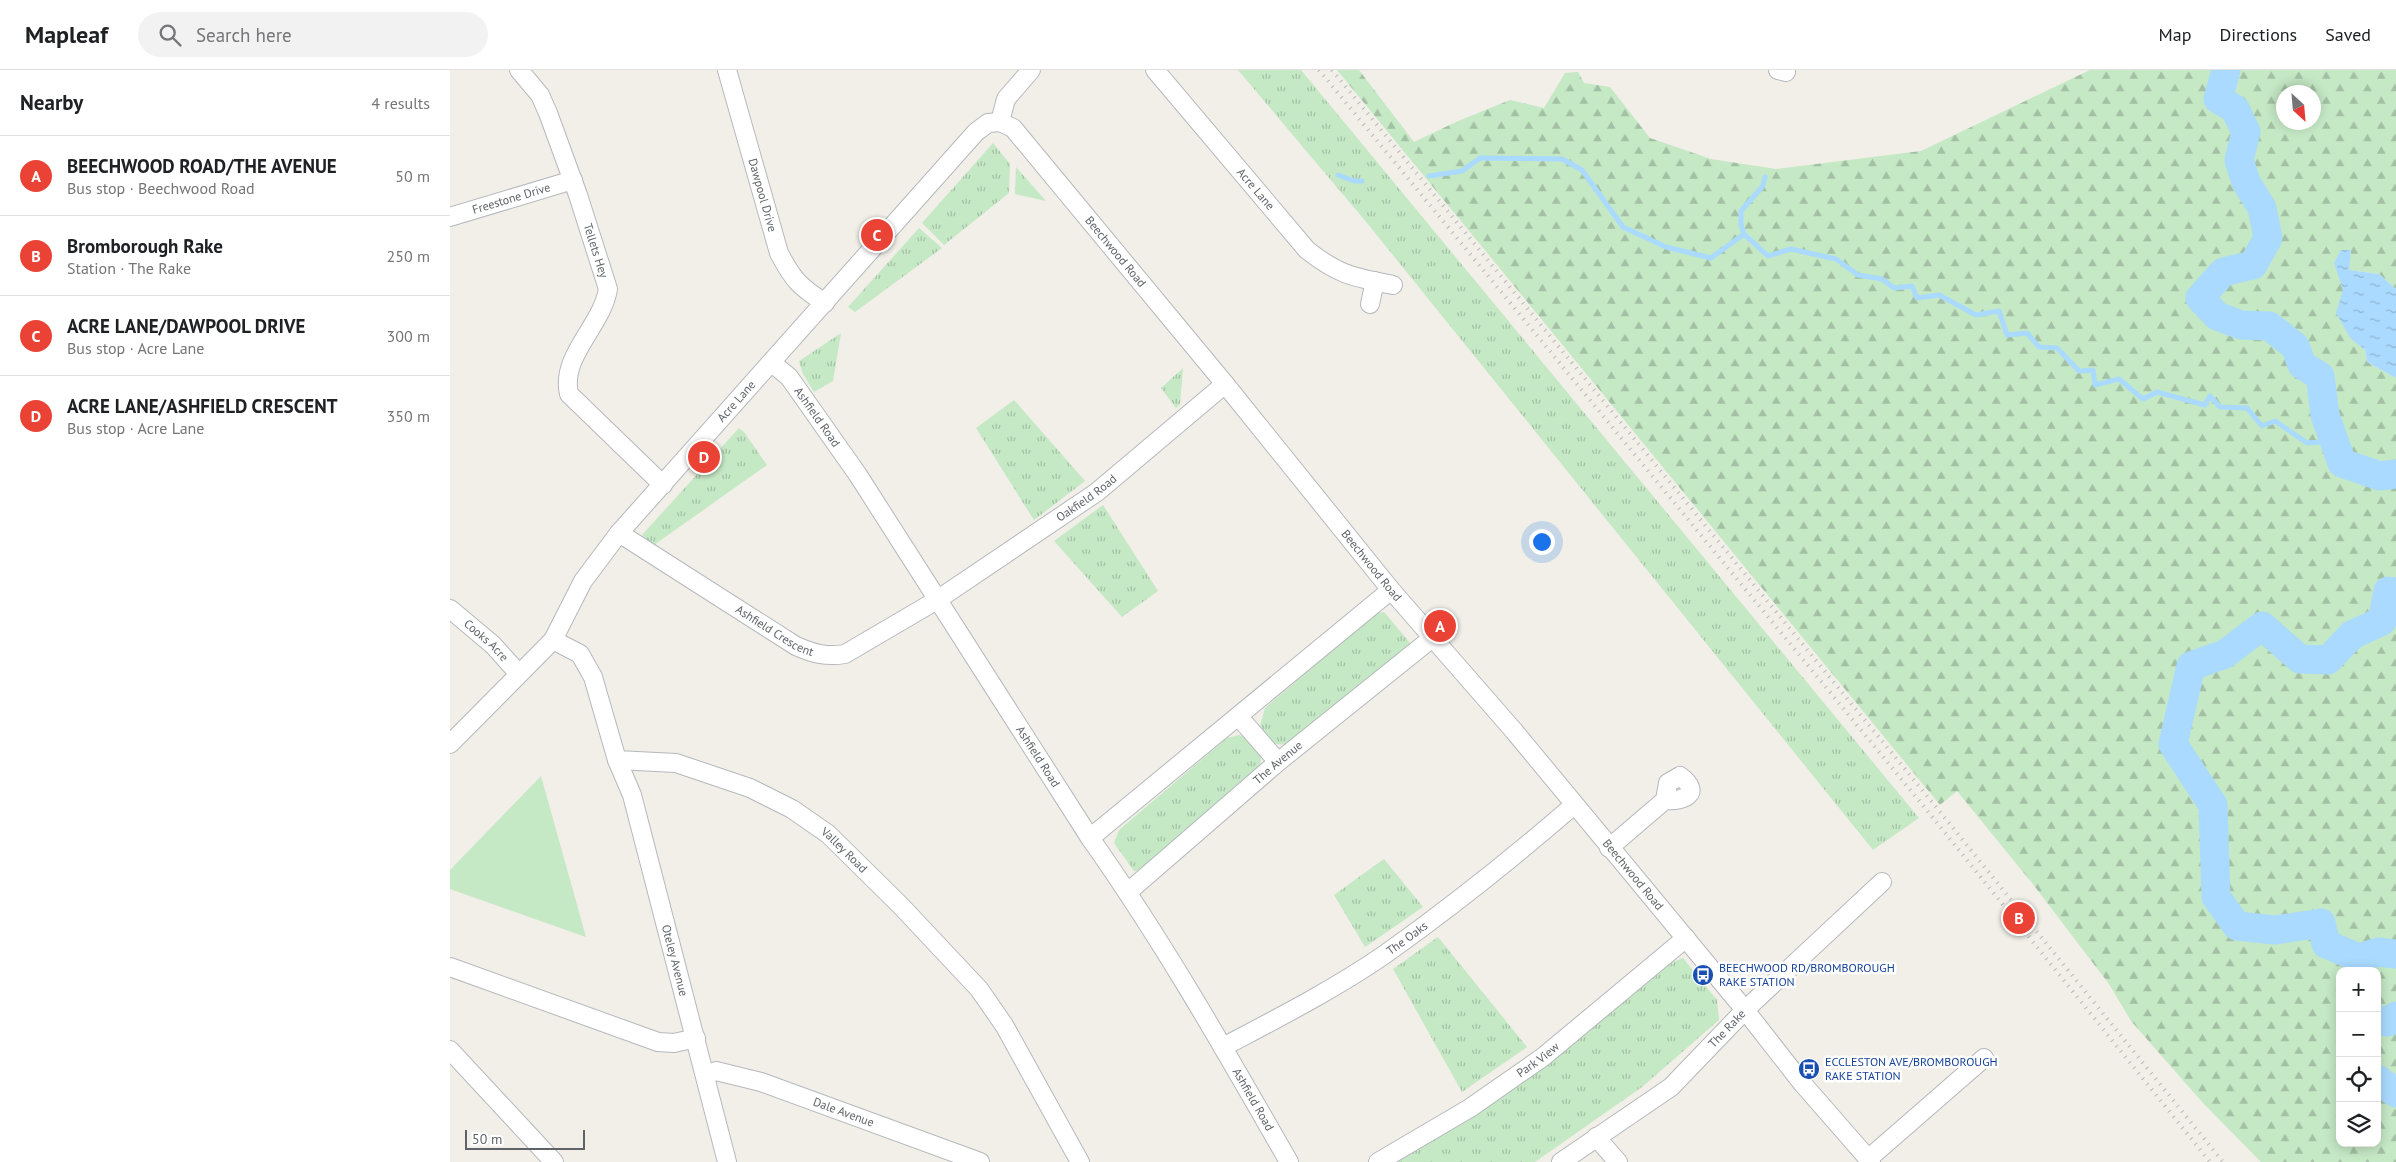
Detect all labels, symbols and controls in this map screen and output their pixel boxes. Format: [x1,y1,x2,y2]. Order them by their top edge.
search box [138,12,488,57]
text: Mapleaf [25,19,108,50]
icon: search [156,21,184,49]
text: Search here [196,23,292,47]
text: Map [2159,23,2191,46]
text: Directions [2219,23,2297,46]
text: Saved [2325,23,2371,46]
north arrow [2276,85,2321,130]
text: Nearby [20,89,83,116]
text: 4 results [371,93,430,113]
text: BEECHWOOD ROAD/THE AVENUE [67,154,337,178]
street label: Dawpool Drive [745,156,781,233]
street label: Acre Lane [1234,165,1278,213]
text: A [31,166,41,186]
text: 50 m [395,166,430,186]
text: Bus stop · Beechwood Road [67,178,255,198]
street label: Freestone Drive [470,179,552,217]
street label: Beechwood Road [1082,213,1150,290]
pin: C [861,216,893,254]
street label: Tellets Hey [581,221,612,280]
text: Bromborough Rake [67,234,223,258]
text: B [31,246,41,266]
text: 250 m [387,246,430,266]
text: Station · The Rake [67,258,191,278]
text: ACRE LANE/DAWPOOL DRIVE [67,314,305,338]
text: C [32,326,40,346]
text: 300 m [387,326,430,346]
text: Bus stop · Acre Lane [67,338,204,358]
street label: Acre Lane [714,377,758,425]
street label: Ashfield Road [791,384,844,450]
text: ACRE LANE/ASHFIELD CRESCENT [67,394,338,418]
text: D [31,406,41,426]
text: 350 m [387,406,430,426]
text: Bus stop · Acre Lane [67,418,204,438]
pin: D [688,438,720,476]
street label: Oakfield Road [1053,471,1119,525]
street label: Beechwood Road [1338,527,1405,604]
your location [1529,529,1555,555]
street label: Ashfield Crescent [733,602,815,659]
pin: A [1424,607,1456,645]
street label: Cooks Acre [461,616,512,664]
street label: Ashfield Road [1013,723,1063,790]
street label: The Avenue [1250,737,1305,787]
street label: Valley Road [818,823,871,876]
street label: Beechwood Road [1600,836,1667,913]
pin: B [2003,899,2035,937]
street label: The Oaks [1383,918,1430,958]
street label: Oteley Avenue [659,923,692,998]
place label: BEECHWOOD RD/BROMBOROUGH RAKE STATION [1719,960,1895,989]
bus stop icon: BEECHWOOD RD/BROMBOROUGH RAKE STATION [1691,963,1715,987]
map controls [2336,967,2381,1147]
button: + [2336,967,2381,1012]
street label: The Rake [1705,1006,1748,1051]
button: − [2336,1012,2381,1057]
street label: Park View [1513,1039,1562,1080]
place label: ECCLESTON AVE/BROMBOROUGH RAKE STATION [1825,1054,1998,1083]
bus stop icon: ECCLESTON AVE/BROMBOROUGH RAKE STATION [1797,1057,1821,1081]
button: locate [2336,1057,2381,1102]
street label: Ashfield Road [1230,1065,1278,1133]
street label: Dale Avenue [811,1094,876,1130]
button: layers [2336,1102,2381,1147]
scale bar [465,1127,585,1150]
text: 50 m [472,1130,502,1148]

